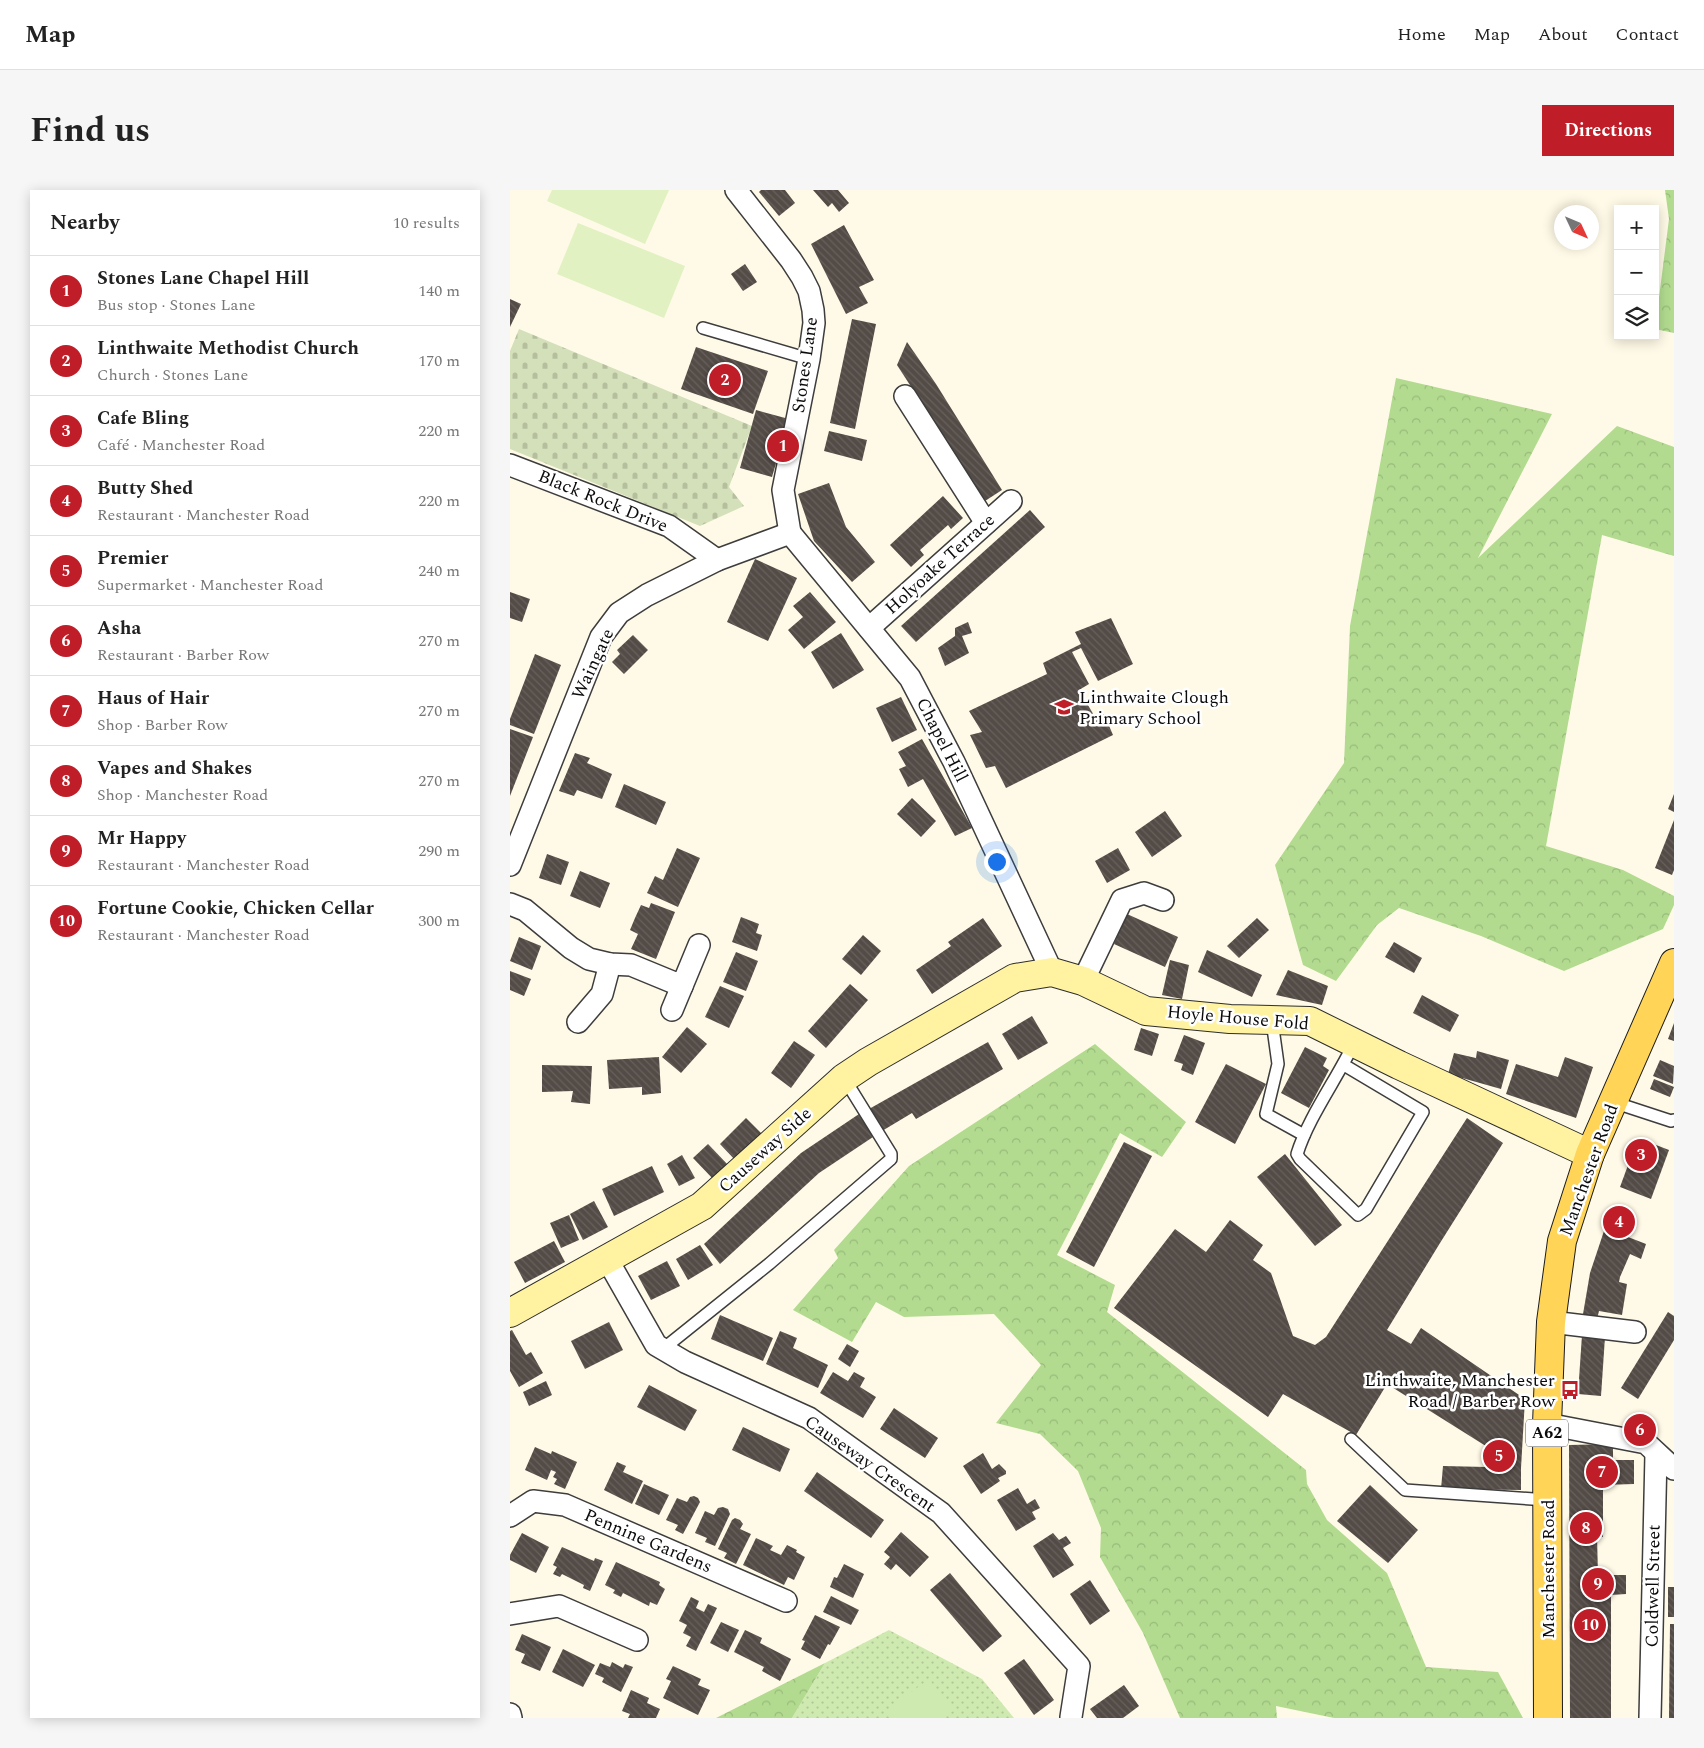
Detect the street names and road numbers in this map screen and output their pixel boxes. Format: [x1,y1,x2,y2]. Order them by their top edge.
street label: Stones Lane [785,315,825,415]
street label: Black Rock Drive [534,463,672,539]
street label: Holyoake Terrace [879,507,1001,621]
street label: Waingate [565,624,621,704]
street label: Chapel Hill [909,693,975,787]
street label: Hoyle House Fold [1166,998,1310,1038]
street label: Manchester Road [1553,1100,1625,1240]
street label: Causeway Side [712,1101,818,1199]
street label: Causeway Crescent [799,1409,941,1519]
road number: A62 [1526,1420,1568,1446]
street label: Manchester Road [1535,1499,1562,1639]
street label: Pennine Gardens [580,1502,716,1580]
street label: Coldwell Street [1638,1524,1668,1648]

